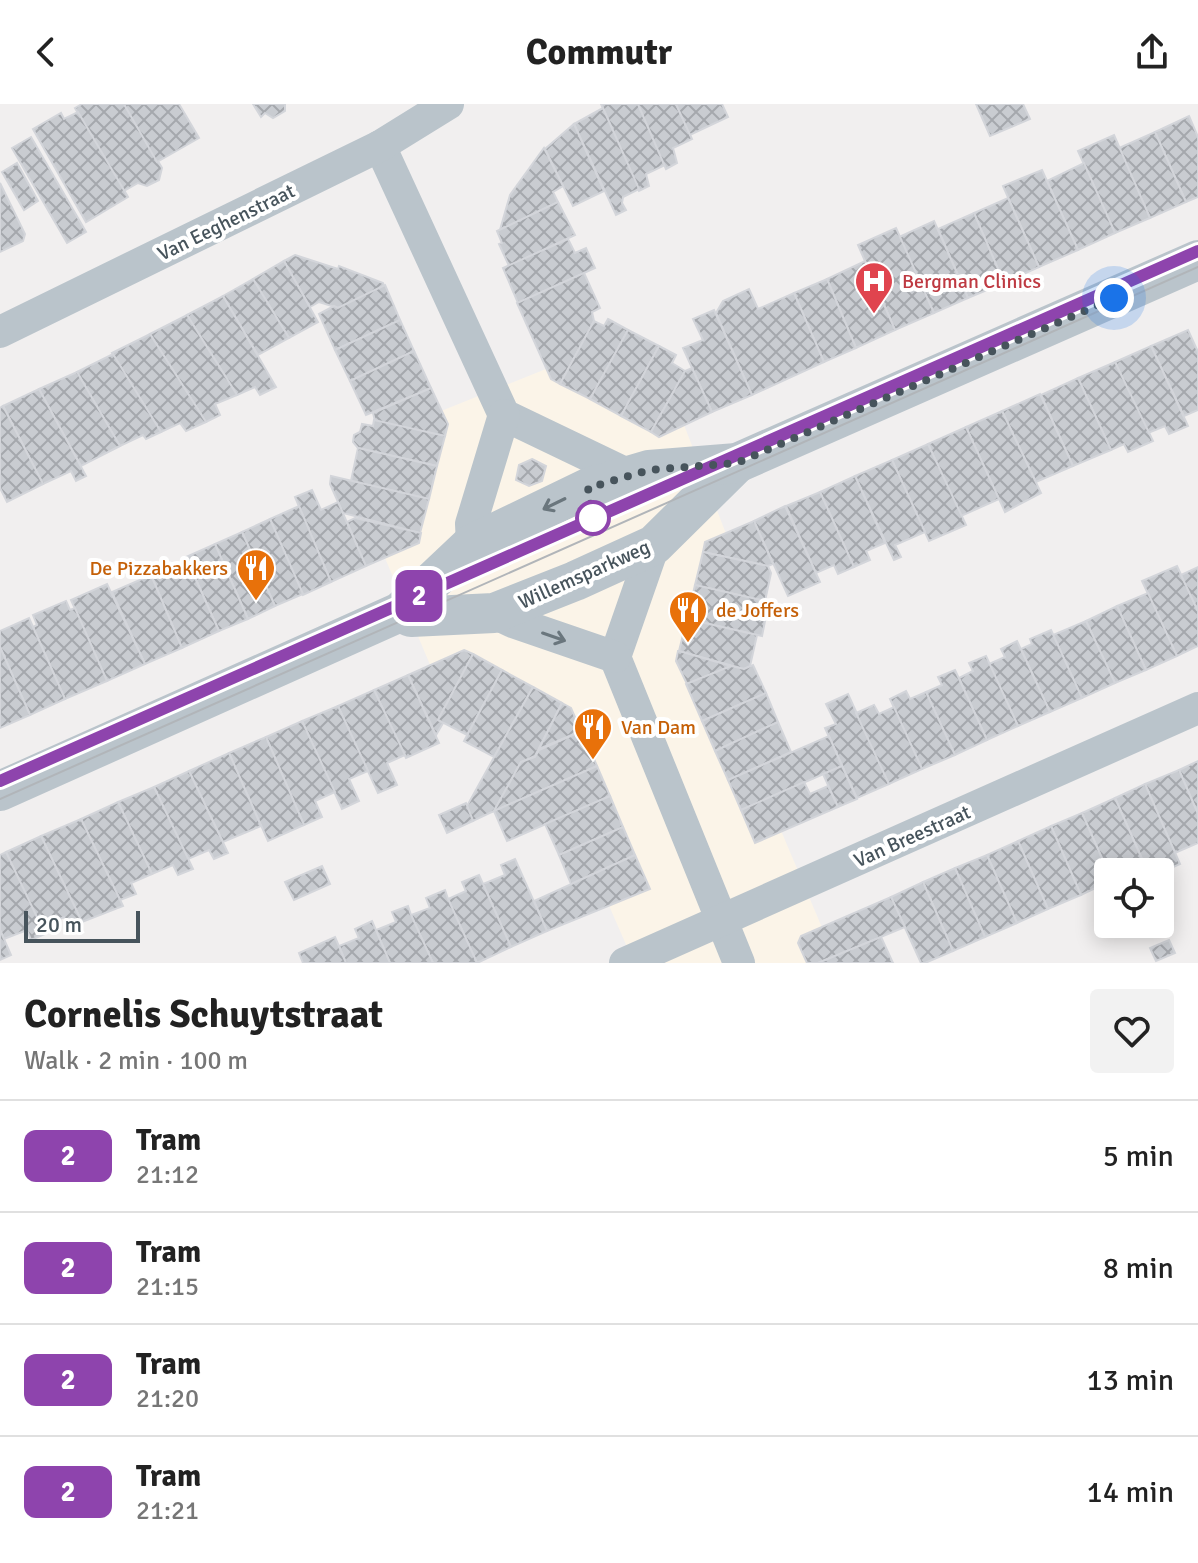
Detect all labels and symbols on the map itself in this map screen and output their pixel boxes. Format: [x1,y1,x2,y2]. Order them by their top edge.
street label: Van Eeghenstraat [153,178,299,266]
hospital icon: Bergman Clinics [853,260,895,315]
place label: Bergman Clinics [902,269,1041,294]
your location [1094,278,1134,318]
one-way arrow [542,497,566,512]
unlabelled marker [576,501,610,535]
street label: Willemsparkweg [515,534,654,615]
restaurant icon: De Pizzabakkers [235,547,277,602]
place label: De Pizzabakkers [89,556,228,581]
line badge: 2 [393,570,445,622]
restaurant icon: de Joffers [667,589,709,644]
place label: de Joffers [716,598,799,623]
one-way arrow [541,630,566,645]
restaurant icon: Van Dam [572,706,614,761]
place label: Van Dam [621,715,696,740]
street label: Van Breestraat [850,800,974,873]
scale bar [24,907,140,943]

